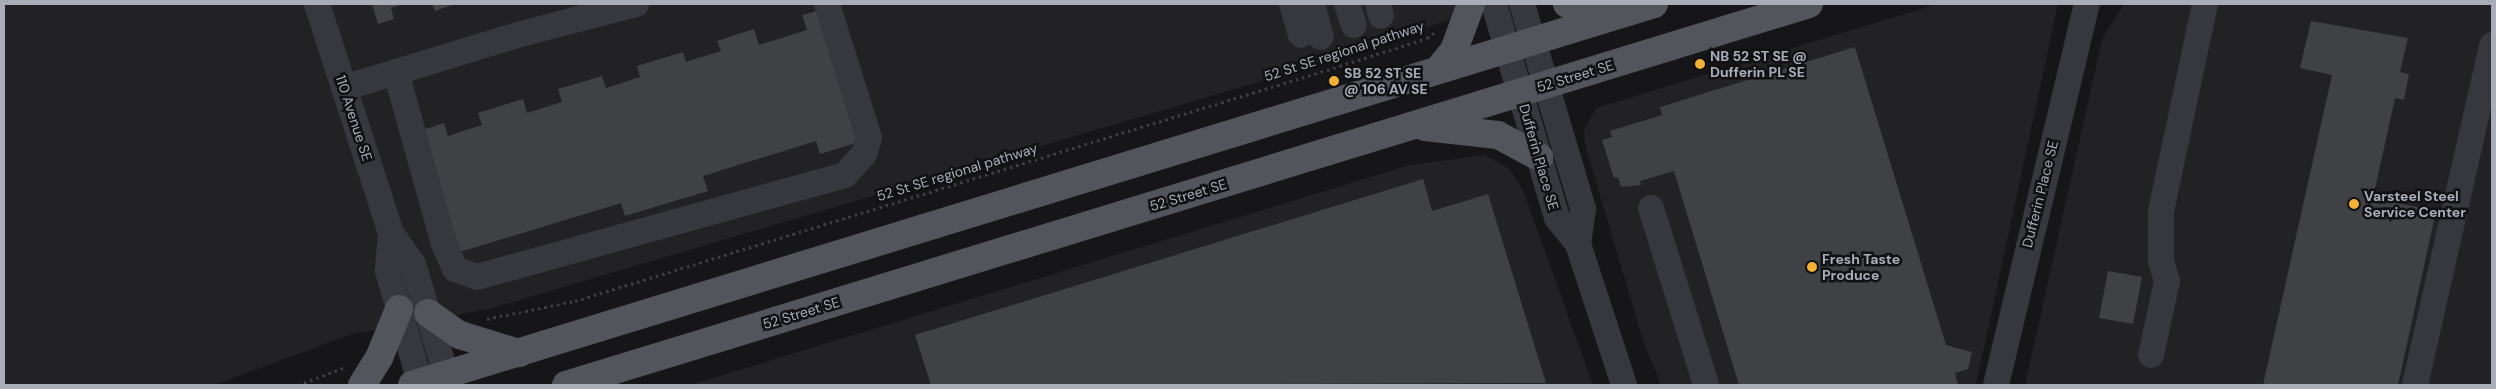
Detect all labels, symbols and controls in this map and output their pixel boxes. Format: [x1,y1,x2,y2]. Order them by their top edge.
street label: 52 St SE regional pathway [1262,17,1426,85]
place label: NB 52 ST SE @ Dufferin PL SE [1710,48,1807,80]
street label: 52 Street SE [1535,56,1615,96]
marker: NB 52 ST SE @ Dufferin PL SE [1694,58,1706,70]
place label: SB 52 ST SE @ 106 AV SE [1344,65,1428,98]
street label: 110 Avenue SE [332,73,376,163]
marker: SB 52 ST SE @ 106 AV SE [1328,75,1340,87]
street label: Dufferin Place SE [1516,102,1562,212]
street label: Dufferin Place SE [2019,139,2061,249]
street label: 52 St SE regional pathway [875,140,1039,204]
street label: 52 Street SE [1148,175,1228,215]
place label: Varsteel Steel Service Center [2364,188,2466,220]
marker: Varsteel Steel Service Center [2348,198,2360,210]
place label: Fresh Taste Produce [1822,251,1900,284]
marker: Fresh Taste Produce [1806,261,1818,273]
street label: 52 Street SE [761,293,841,333]

